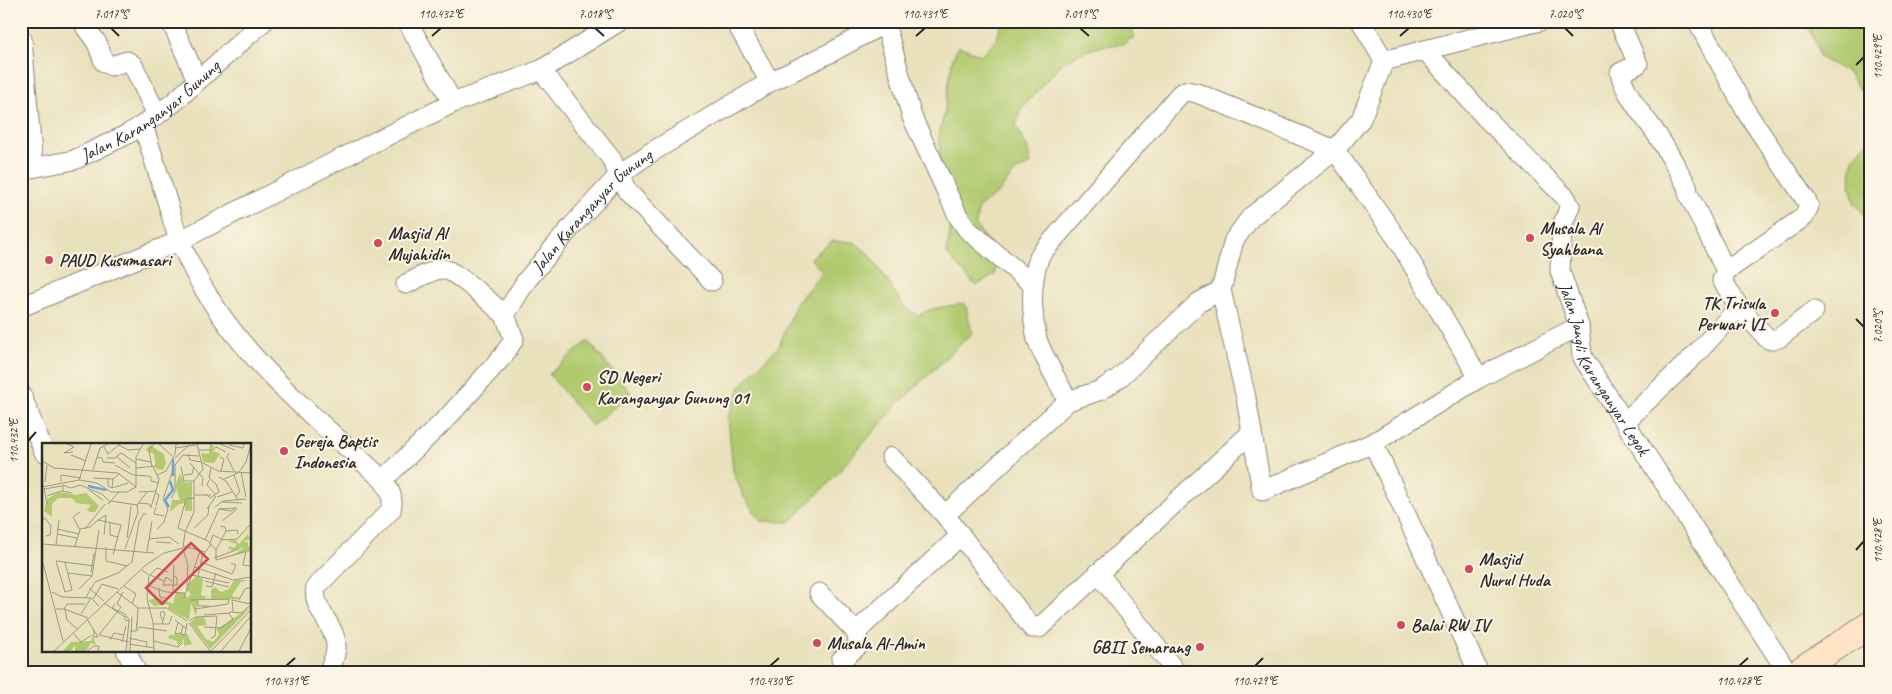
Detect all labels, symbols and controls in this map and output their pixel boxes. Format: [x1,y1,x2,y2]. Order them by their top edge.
text: 7.017°S [94,6,130,22]
text: 110.432°E [419,6,465,22]
text: 7.018°S [578,6,614,22]
text: 110.431°E [903,6,949,22]
text: 7.019°S [1063,6,1099,22]
text: 110.430°E [1387,6,1433,22]
text: 7.020°S [1548,6,1584,22]
text: 110.429°E [1870,33,1886,79]
street label: Jalan Karanganyar Gunung [76,54,225,167]
street label: Jalan Karanganyar Gunung [526,143,658,278]
place label: Musala Al Syahbana [1540,217,1605,260]
place label: Masjid Al Mujahidin [388,222,451,265]
marker: Musala Al Syahbana [1524,232,1536,244]
marker: Masjid Al Mujahidin [372,237,384,249]
place label: PAUD Kusumasari [59,249,173,271]
marker: PAUD Kusumasari [43,254,55,266]
street label: Jalan Jangli Karanganyar Legok [1553,279,1655,460]
place label: TK Trisula Perwari VI [1697,292,1770,335]
marker: TK Trisula Perwari VI [1769,307,1781,319]
text: 7.020°S [1870,308,1886,344]
place label: SD Negeri Karanganyar Gunung 01 [597,366,751,409]
marker: SD Negeri Karanganyar Gunung 01 [581,381,593,393]
text: 110.432°E [6,417,22,463]
place label: Gereja Baptis Indonesia [294,430,379,473]
inset map [42,443,251,652]
marker: Gereja Baptis Indonesia [278,445,290,457]
text: 110.428°E [1870,517,1886,563]
place label: Masjid Nurul Huda [1479,548,1552,591]
marker: Masjid Nurul Huda [1463,563,1475,575]
place label: Balai RW IV [1411,614,1493,636]
marker: Balai RW IV [1395,619,1407,631]
place label: Musala Al-Amin [827,632,926,654]
place label: GBII Semarang [1092,636,1191,658]
marker: Musala Al-Amin [811,637,823,649]
marker: GBII Semarang [1194,641,1206,653]
text: 110.431°E [264,673,310,689]
text: 110.430°E [748,673,794,689]
text: 110.429°E [1233,673,1279,689]
text: 110.428°E [1717,673,1763,689]

